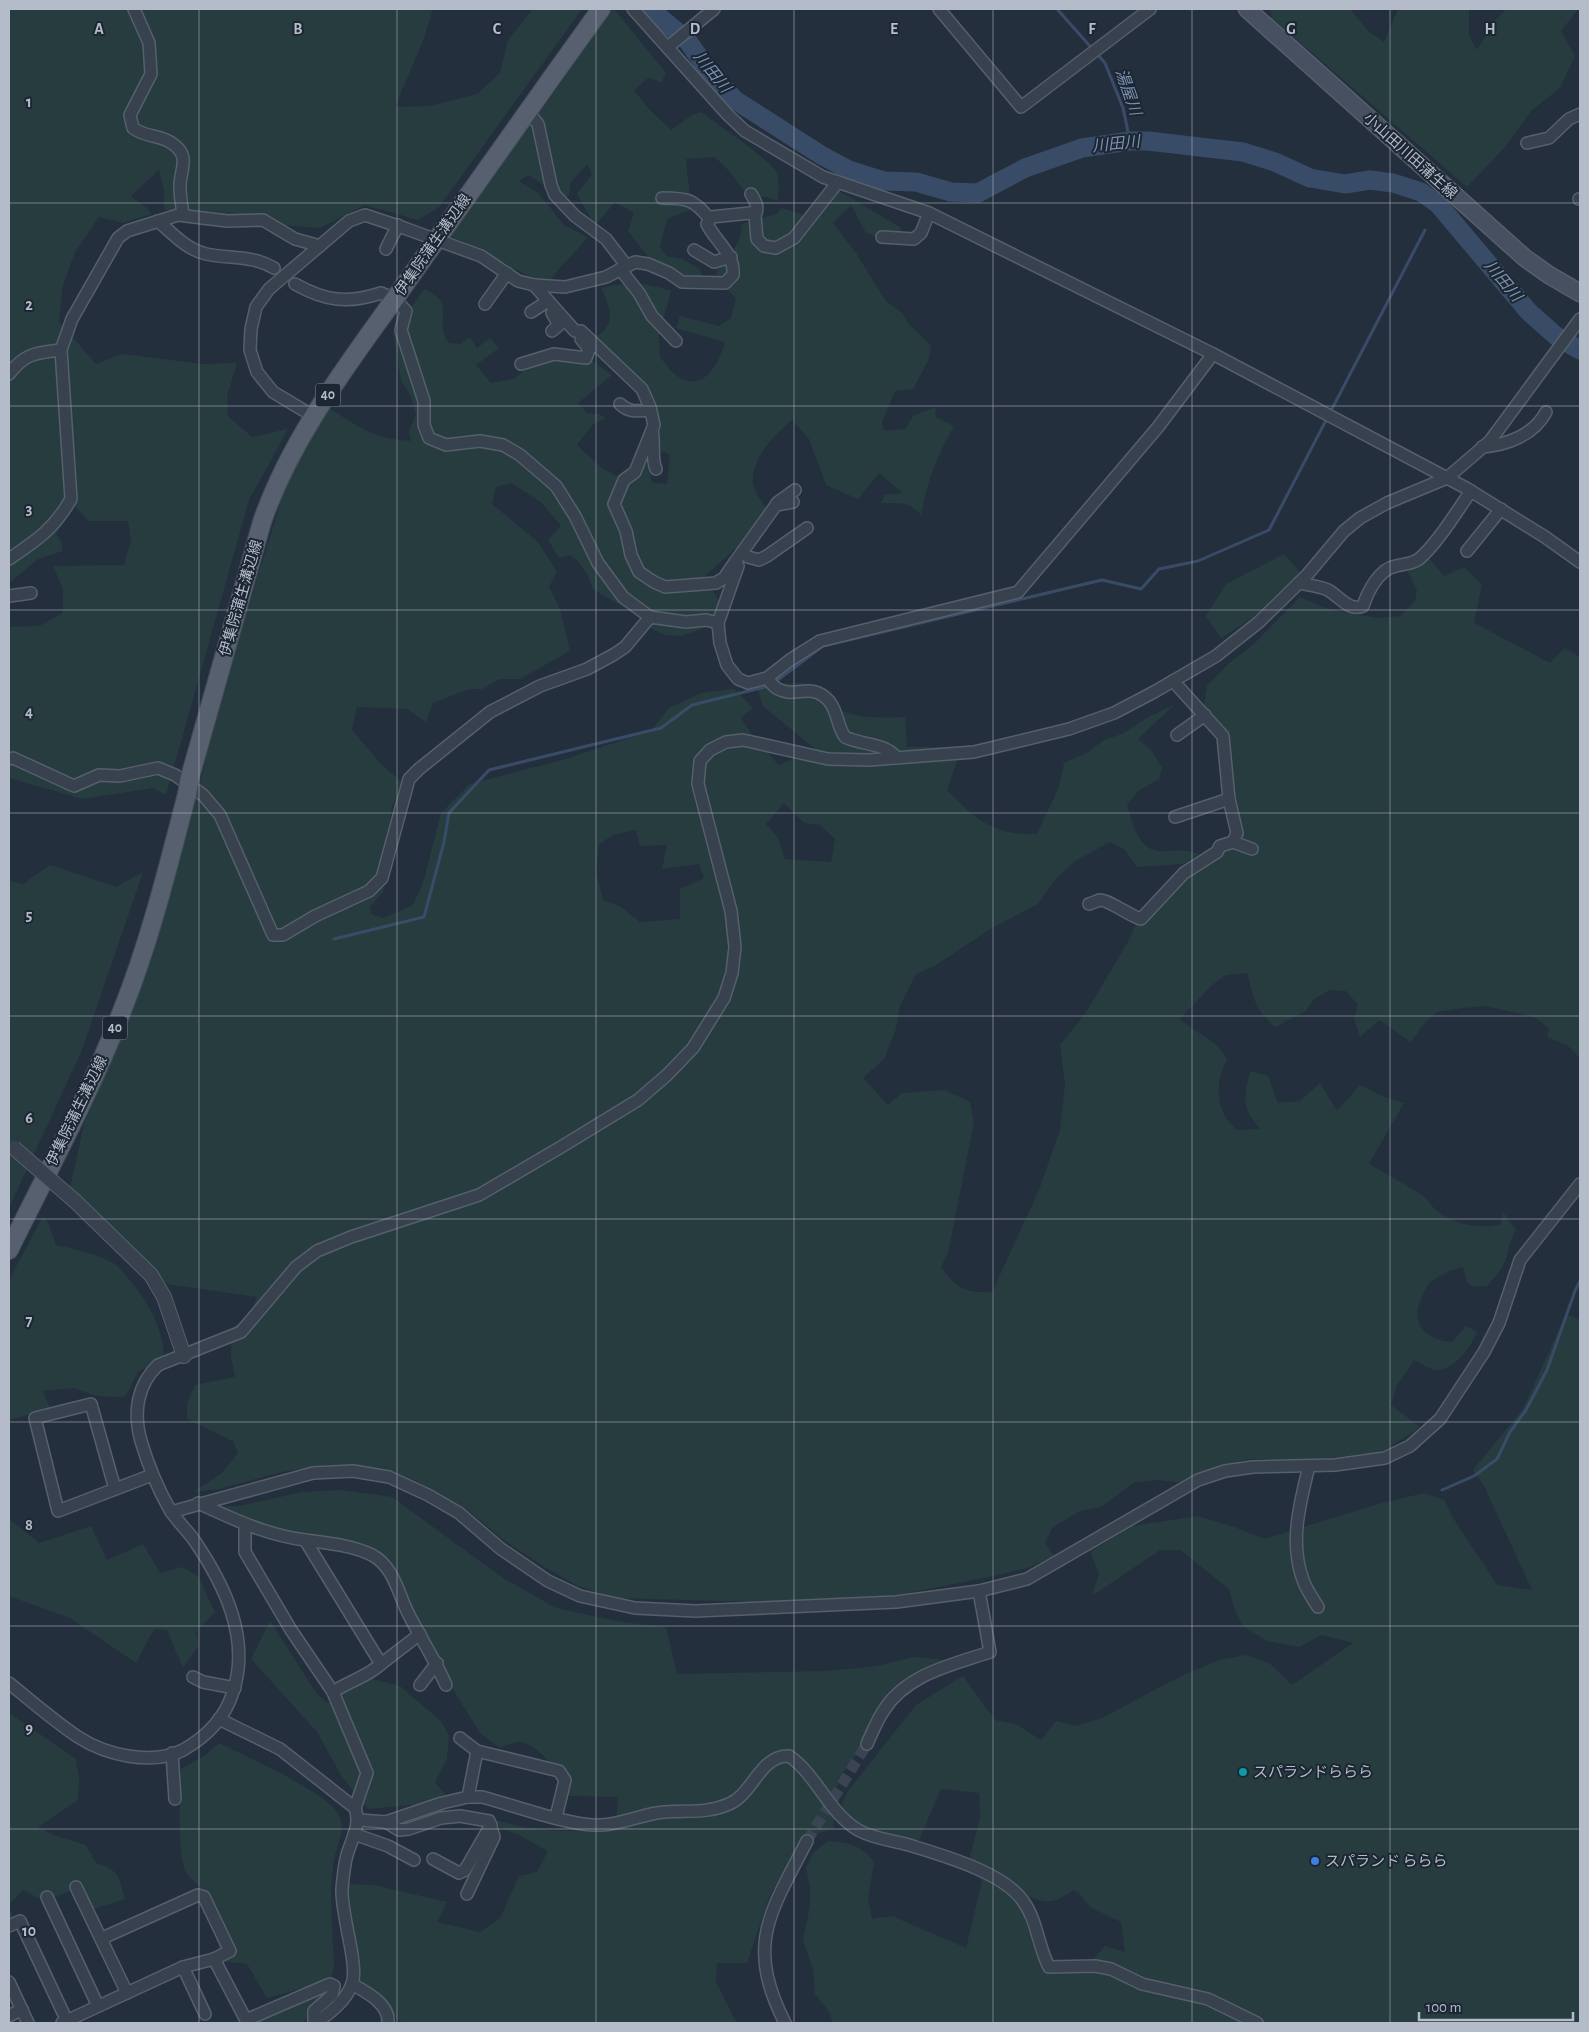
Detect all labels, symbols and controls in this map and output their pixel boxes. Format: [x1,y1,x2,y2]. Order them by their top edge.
text: A [94,21,104,37]
text: B [293,21,303,37]
text: C [493,21,502,37]
text: D [690,21,701,37]
text: E [890,21,898,37]
text: F [1088,21,1096,37]
text: G [1286,21,1296,37]
text: H [1484,21,1496,37]
water label: 川田川 [691,48,735,97]
water label: 湯屋川 [1113,66,1145,119]
text: 1 [26,94,32,110]
street label: 小山田川田蒲生線 [1360,110,1460,202]
water label: 川田川 [1091,133,1143,154]
street label: 伊集院蒲生溝辺線 [392,191,474,298]
water label: 川田川 [1481,257,1526,306]
text: 2 [25,297,33,313]
road number: 40 [316,384,340,406]
text: 3 [26,501,33,517]
street label: 伊集院蒲生溝辺線 [216,538,265,658]
text: 4 [25,704,33,720]
text: 5 [26,907,33,923]
road number: 40 [102,1016,128,1040]
street label: 伊集院蒲生溝辺線 [43,1053,110,1168]
text: 6 [25,1110,33,1126]
text: 7 [26,1313,33,1329]
text: 8 [25,1517,33,1533]
text: 9 [25,1720,33,1736]
place label: スパランドららら [1253,1765,1373,1780]
marker: スパランドららら [1237,1766,1249,1778]
place label: スパランド ららら [1325,1854,1447,1869]
marker: スパランド ららら [1309,1855,1321,1867]
text: 10 [22,1923,36,1939]
scale bar [1419,1990,1573,2022]
text: 100 m [1426,2000,1461,2015]

